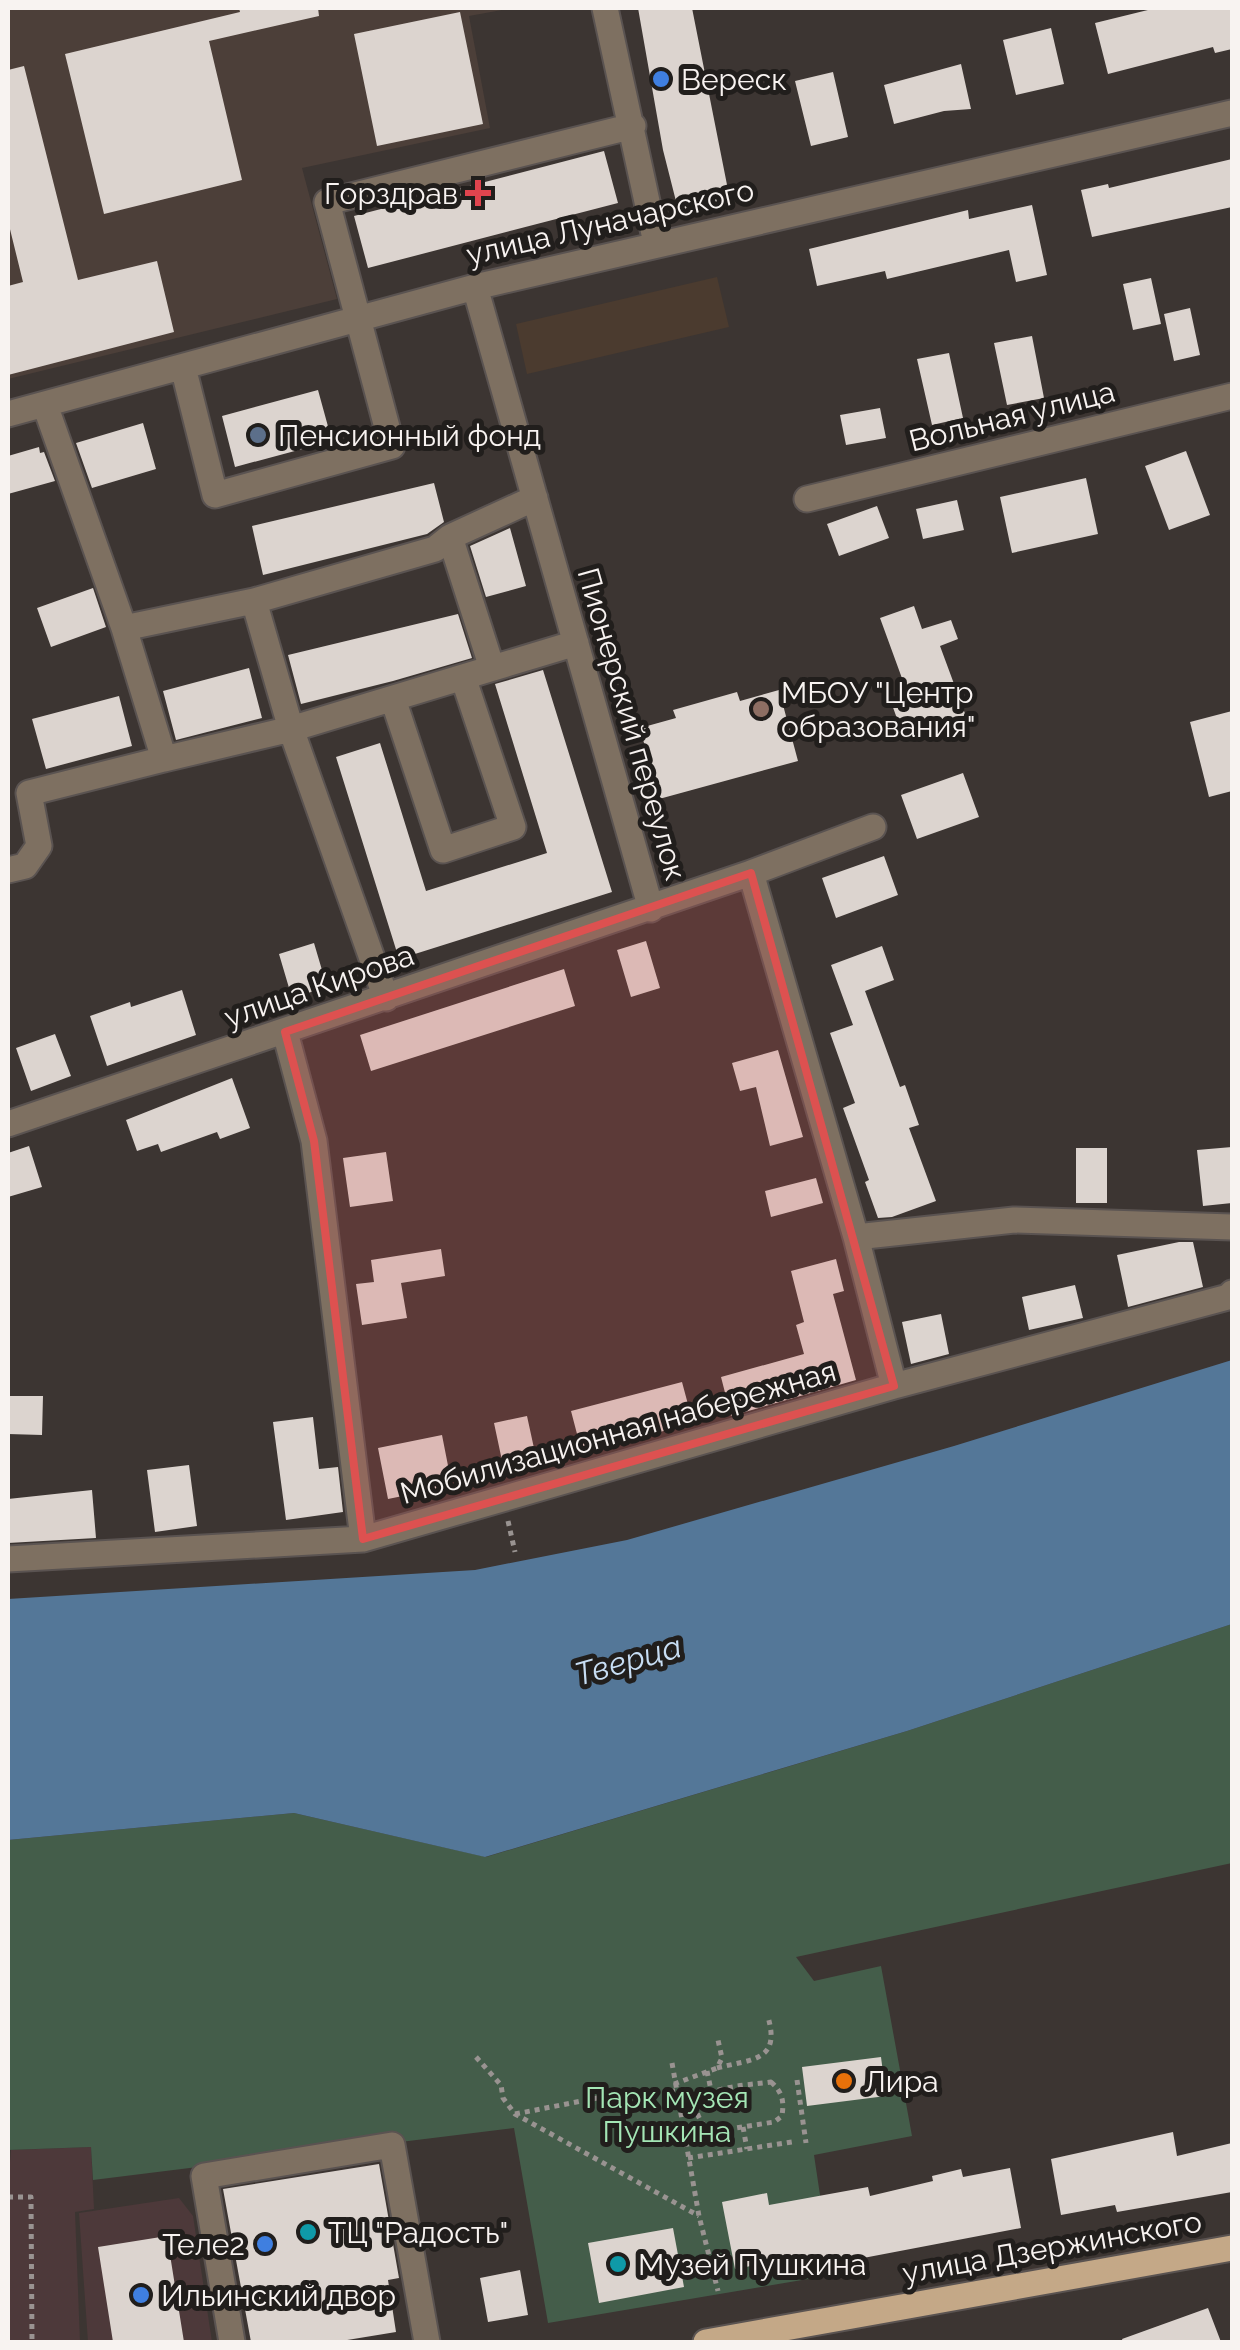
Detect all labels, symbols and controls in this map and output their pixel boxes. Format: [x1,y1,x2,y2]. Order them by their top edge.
place label: Вереск [681,62,787,97]
marker: Вереск [650,68,672,90]
street label: улица Луначарского [463,172,757,272]
place label: Горздрав [324,176,458,211]
marker: Горздрав [467,182,489,204]
street label: Вольная улица [906,374,1118,458]
place label: Пенсионный фонд [278,418,541,453]
marker: Пенсионный фонд [247,424,269,446]
street label: Пионерский переулок [571,564,693,884]
place label: МБОУ "Центр образования" [781,675,976,744]
marker: МБОУ "Центр образования" [750,698,772,720]
street label: улица Кирова [220,937,418,1035]
street label: Мобилизационная набережная [396,1353,840,1511]
water label: Тверца [570,1627,686,1693]
place label: Лира [864,2064,939,2099]
marker: Лира [833,2070,855,2092]
park label: Парк музея Пушкина [585,2080,749,2149]
street label: улица Дзержинского [900,2203,1204,2291]
place label: ТЦ "Радость" [328,2215,508,2250]
marker: ТЦ "Радость" [297,2221,319,2243]
place label: Теле2 [162,2227,245,2262]
marker: Теле2 [254,2233,276,2255]
place label: Музей Пушкина [638,2247,866,2282]
marker: Музей Пушкина [607,2253,629,2275]
place label: Ильинский двор [161,2278,396,2313]
marker: Ильинский двор [130,2284,152,2306]

